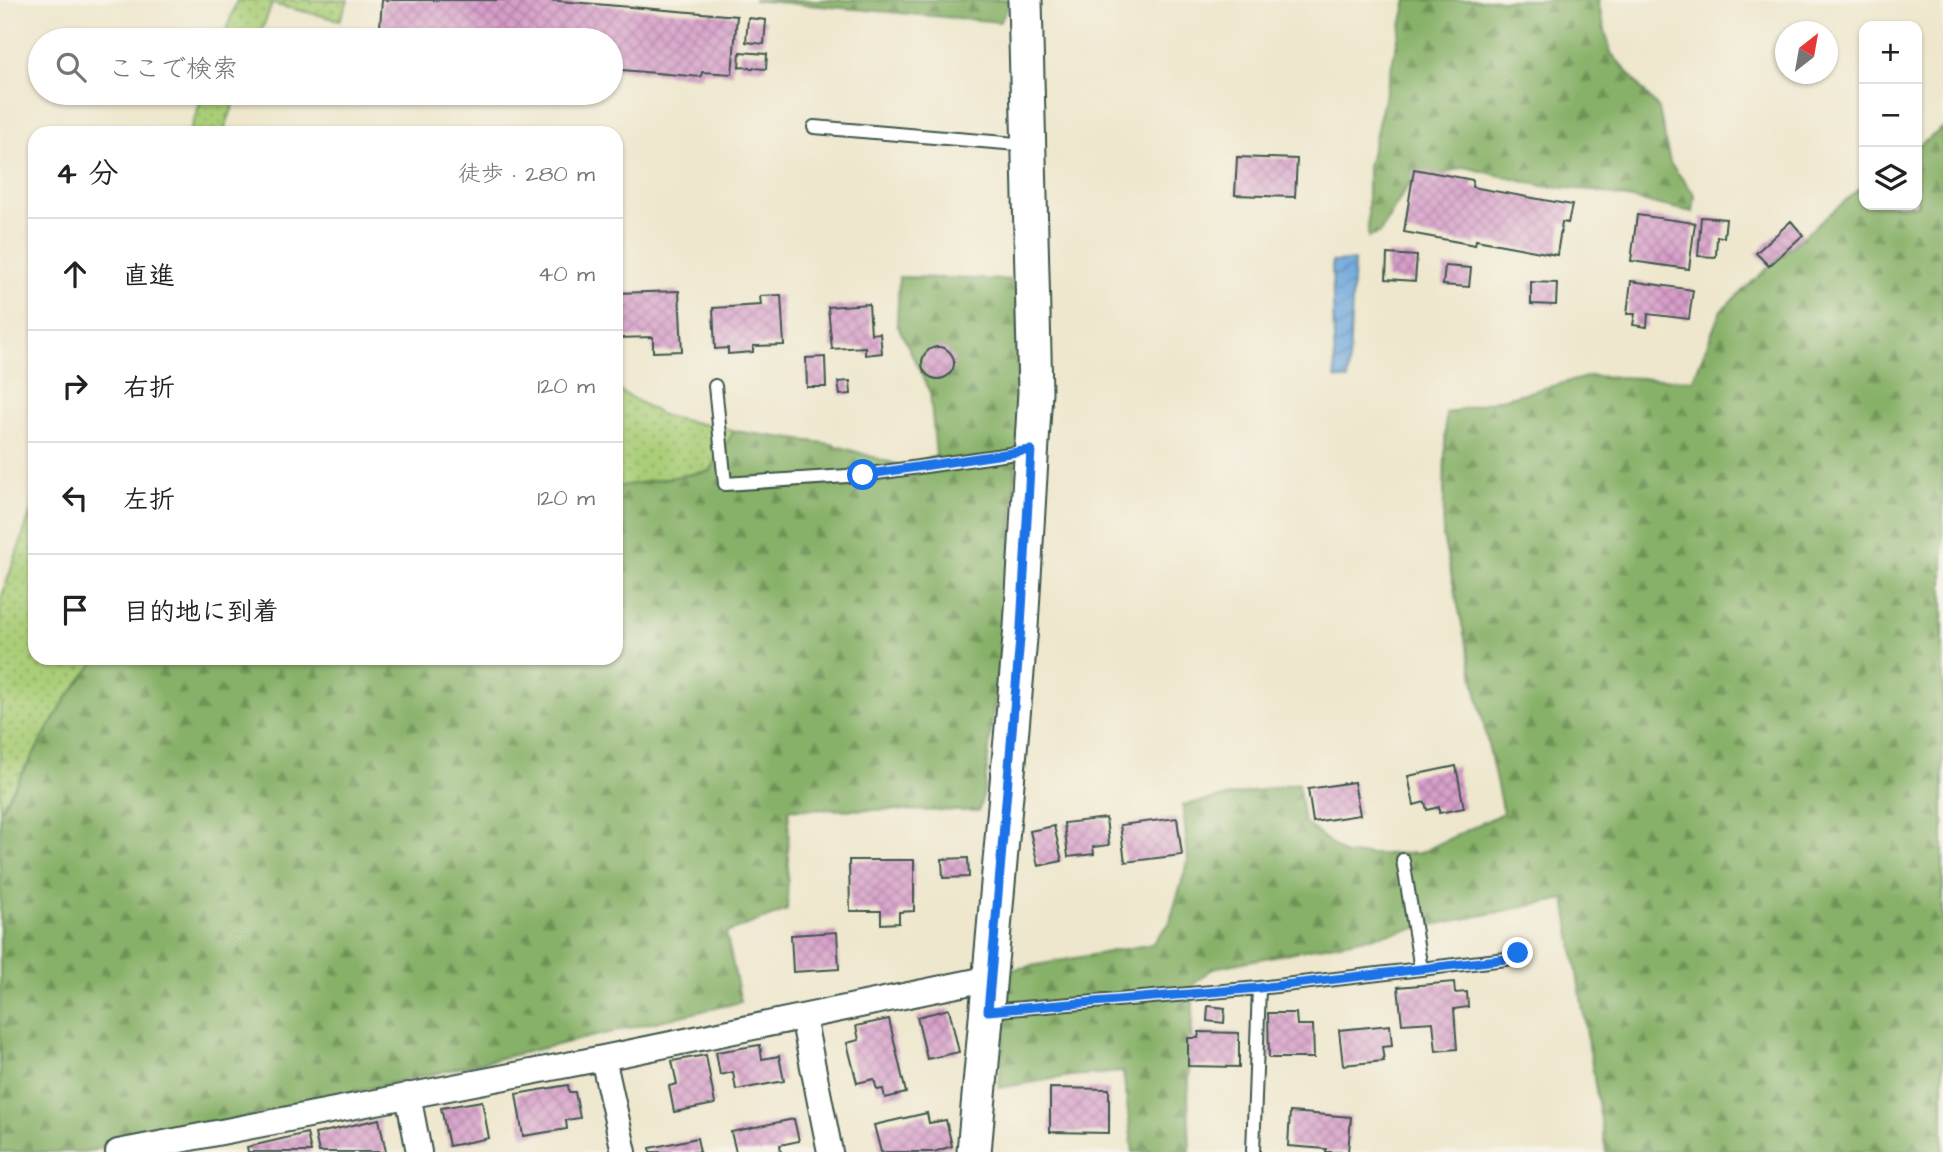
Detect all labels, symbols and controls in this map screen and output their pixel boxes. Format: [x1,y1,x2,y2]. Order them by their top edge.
north arrow [1775,21,1838,84]
map controls [1859,21,1922,210]
button: + [1859,21,1922,84]
search box [28,28,623,105]
icon: search [52,48,90,86]
text: ここで検索 [108,51,238,87]
button: − [1859,84,1922,147]
button: layers [1859,147,1922,210]
text: 4 分 [56,153,118,195]
text: 徒歩 · 280 m [458,158,595,190]
icon: ahead [56,255,94,293]
text: 直進 [123,258,175,294]
text: 40 m [538,258,595,290]
icon: right [56,367,94,405]
text: 右折 [123,370,175,406]
text: 120 m [537,370,595,402]
route start [847,459,878,490]
icon: left [56,479,94,517]
text: 左折 [123,482,175,518]
text: 120 m [537,482,595,514]
icon: arrive [56,591,94,629]
text: 目的地に到着 [123,594,279,630]
route end [1502,937,1533,968]

